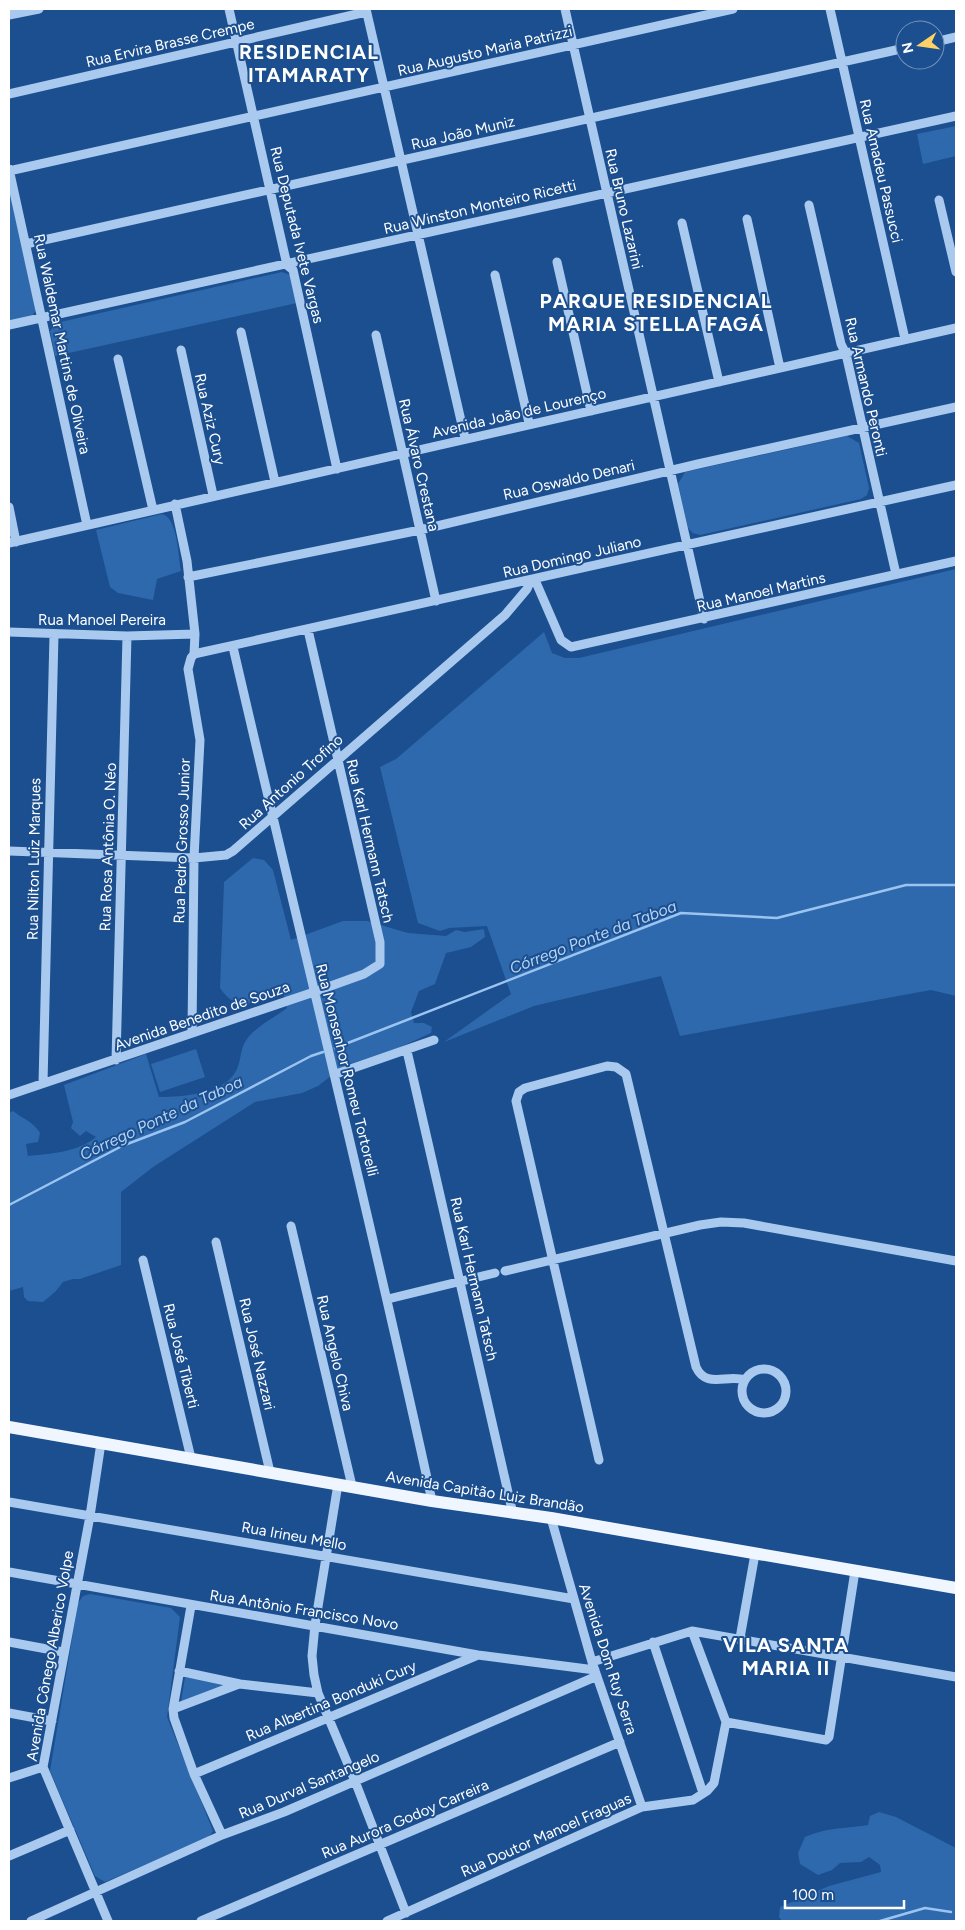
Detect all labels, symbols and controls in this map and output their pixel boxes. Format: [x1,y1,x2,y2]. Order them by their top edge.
street label: Rua Ervira Brasse Crempe [84,15,256,71]
north arrow [895,20,945,70]
street label: Rua Augusto Maria Patrizzi [396,22,574,80]
district label: RESIDENCIAL ITAMARATY [239,40,379,87]
text: N [898,41,917,55]
street label: Rua Amadeu Passucci [856,97,906,245]
street label: Rua João Muniz [409,112,517,154]
street label: Rua Deputada Ivete Vargas [266,145,328,325]
street label: Rua Bruno Lazarini [601,147,647,271]
street label: Rua Winston Monteiro Ricetti [382,176,578,238]
street label: Rua Waldemar Martins de Oliveira [30,232,94,456]
district label: PARQUE RESIDENCIAL MARIA STELLA FAGÁ [540,289,772,336]
street label: Rua Armando Peronti [841,316,891,458]
street label: Rua Aziz Cury [191,371,229,467]
street label: Avenida João de Lourenço [430,384,608,442]
street label: Rua Álvaro Crestana [395,397,443,533]
street label: Rua Oswaldo Denari [501,456,637,504]
street label: Rua Domingo Juliano [501,532,643,582]
street label: Rua Manoel Martins [695,568,827,616]
street label: Rua Manoel Pereira [38,611,166,629]
street label: Rua Antonio Trofino [235,730,347,833]
street label: Rua Karl Hermann Tatsch [342,757,398,925]
street label: Rua Pedro Grosso Junior [170,758,194,924]
street label: Rua Rosa Antônia O. Néo [96,762,120,932]
street label: Rua Nilton Luiz Marques [24,778,44,940]
water label: Córrego Ponte da Taboa [507,896,679,978]
street label: Rua Monsenhor Romeu Tortorelli [312,962,382,1178]
street label: Avenida Benedito de Souza [112,978,292,1054]
water label: Córrego Ponte da Taboa [77,1072,245,1164]
street label: Rua Karl Hermann Tatsch [446,1195,502,1363]
street label: Rua Angelo Chiva [313,1293,357,1413]
street label: Rua José Nazzari [235,1296,279,1412]
street label: Rua José Tiberti [159,1302,203,1410]
street label: Avenida Capitão Luiz Brandão [385,1467,586,1517]
street label: Rua Irineu Mello [240,1518,348,1554]
street label: Avenida Cônego Alberico Volpe [23,1549,77,1763]
street label: Avenida Dom Ruy Serra [575,1581,641,1737]
street label: Rua Antônio Francisco Novo [208,1586,400,1634]
district label: VILA SANTA MARIA II [723,1633,849,1680]
street label: Rua Albertina Bonduki Cury [243,1657,419,1745]
street label: Rua Durval Santangelo [236,1747,382,1823]
street label: Rua Aurora Godoy Carreira [319,1776,491,1862]
street label: Rua Doutor Manoel Fraguas [458,1789,634,1881]
scale bar [785,1878,904,1910]
text: 100 m [792,1886,834,1904]

